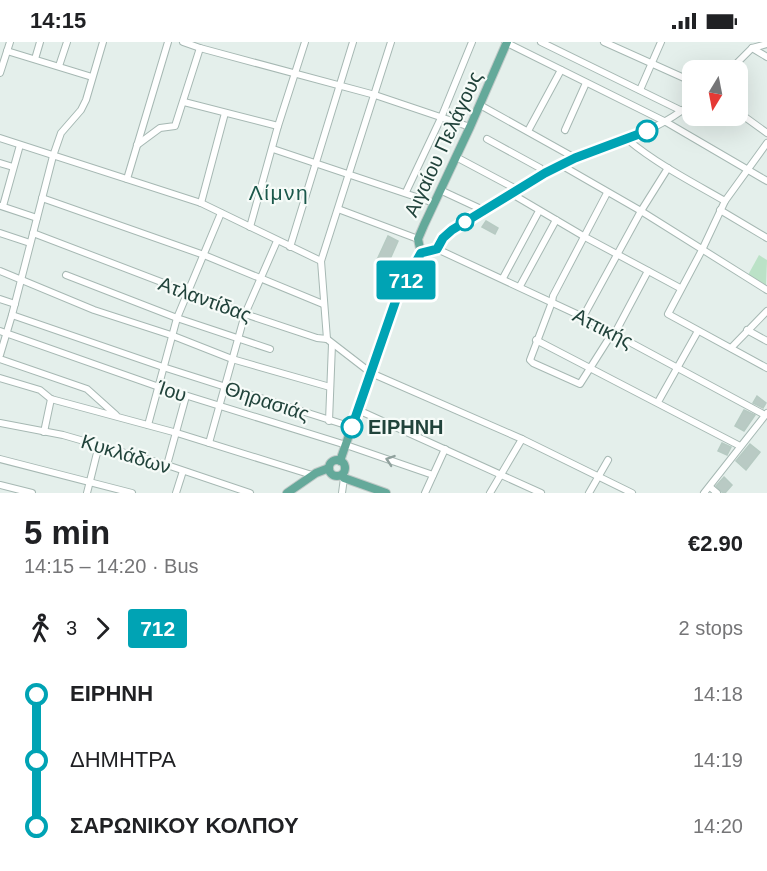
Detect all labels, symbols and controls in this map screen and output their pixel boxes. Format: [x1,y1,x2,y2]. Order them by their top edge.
text: 14:15 [30,8,86,33]
north arrow [682,60,748,126]
map controls [682,60,748,126]
street label: Αιγαίου Πελάγους [400,68,486,220]
unlabelled marker [636,120,658,142]
district label: Λίμνη [249,181,309,204]
unlabelled marker [456,213,474,231]
line badge: 712 [372,260,440,300]
text: 712 [388,269,424,292]
street label: Ατλαντίδας [156,272,255,326]
street label: Αττικής [569,304,637,353]
street label: Ίου [154,376,190,406]
street label: Θηρασιάς [222,377,312,425]
marker: ΕΙΡΗΝΗ [341,416,363,438]
place label: ΕΙΡΗΝΗ [368,416,444,438]
street label: Κυκλάδων [79,430,173,478]
one-way arrow [385,455,396,468]
text: 5 min [24,514,110,551]
text: €2.90 [688,531,743,556]
text: 14:15 – 14:20 · Bus [24,555,199,577]
icon: walk [24,612,57,645]
icon: forward [86,612,119,645]
text: 3 [66,617,77,639]
text: 712 [140,617,175,640]
text: 2 stops [679,617,743,639]
text: ΕΙΡΗΝΗ [70,681,153,706]
text: 14:18 [693,683,743,705]
text: ΔΗΜΗΤΡΑ [70,747,176,772]
text: 14:19 [693,749,743,771]
text: ΣΑΡΩΝΙΚΟΥ ΚΟΛΠΟΥ [70,813,299,838]
text: 14:20 [693,815,743,837]

